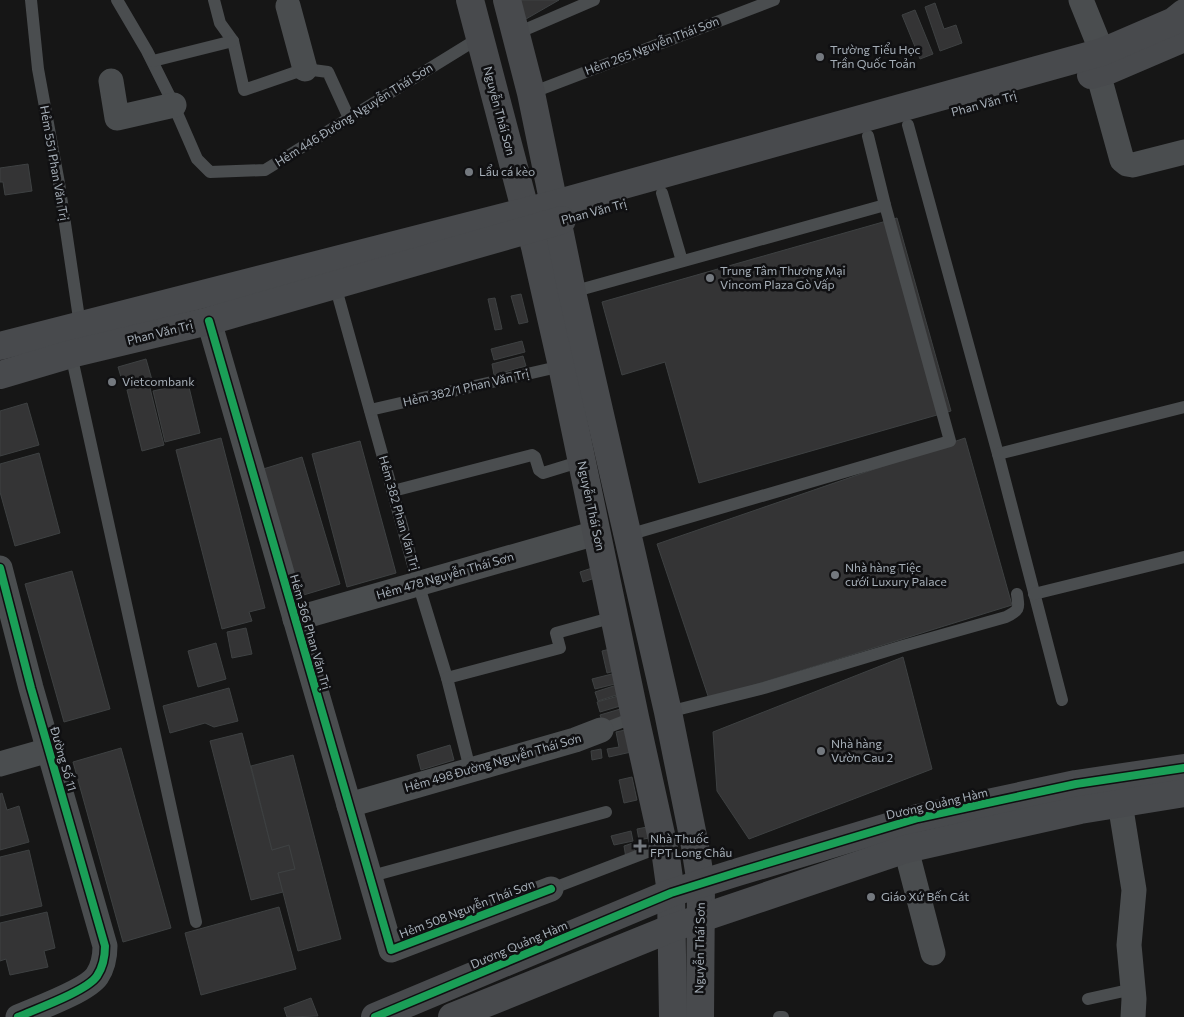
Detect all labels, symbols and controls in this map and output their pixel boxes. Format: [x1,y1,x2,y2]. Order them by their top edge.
street label: Hẻm 265 Nguyễn Thái Sơn [583,13,721,77]
place label: Trường Tiểu Học Trần Quốc Toản [830,42,921,70]
marker: Trường Tiểu Học Trần Quốc Toản [814,51,826,63]
street label: Hẻm 446 Đường Nguyễn Thái Sơn [272,60,435,169]
street label: Nguyễn Thái Sơn [481,65,519,157]
street label: Phan Văn Trị [949,88,1018,119]
street label: Hẻm 551 Phan Văn Trị [38,104,72,222]
place label: Lẩu cá kèo [479,164,535,178]
marker: Lẩu cá kèo [463,166,475,178]
street label: Phan Văn Trị [559,196,628,227]
place label: Trung Tâm Thương Mại Vincom Plaza Gò Vấp [720,263,846,291]
marker: Trung Tâm Thương Mại Vincom Plaza Gò Vấp [704,272,716,284]
street label: Phan Văn Trị [125,317,194,347]
street label: Hẻm 382/1 Phan Văn Trị [401,366,530,408]
place label: Vietcombank [122,374,195,388]
marker: Vietcombank [106,376,118,388]
street label: Hẻm 382 Phan Văn Trị [377,454,423,572]
street label: Nguyễn Thái Sơn [576,460,608,552]
street label: Hẻm 478 Nguyễn Thái Sơn [374,549,515,601]
place label: Nhà hàng Tiệc cưới Luxury Palace [845,560,947,588]
marker: Nhà hàng Tiệc cưới Luxury Palace [829,569,841,581]
street label: Hẻm 366 Phan Văn Trị [288,572,334,691]
street label: Đường Số 11 [48,724,80,793]
street label: Hẻm 498 Đường Nguyễn Thái Sơn [403,730,583,794]
place label: Nhà hàng Vườn Cau 2 [831,736,893,764]
marker: Nhà hàng Vườn Cau 2 [815,745,827,757]
street label: Dương Quảng Hàm [885,785,989,822]
place label: Nhà Thuốc FPT Long Châu [650,831,732,859]
marker: Nhà Thuốc FPT Long Châu [634,840,646,852]
street label: Hẻm 508 Nguyễn Thái Sơn [397,876,536,940]
place label: Giáo Xứ Bến Cát [881,889,969,903]
marker: Giáo Xứ Bến Cát [865,891,877,903]
street label: Nguyễn Thái Sơn [691,902,707,994]
street label: Dương Quảng Hàm [468,917,569,971]

